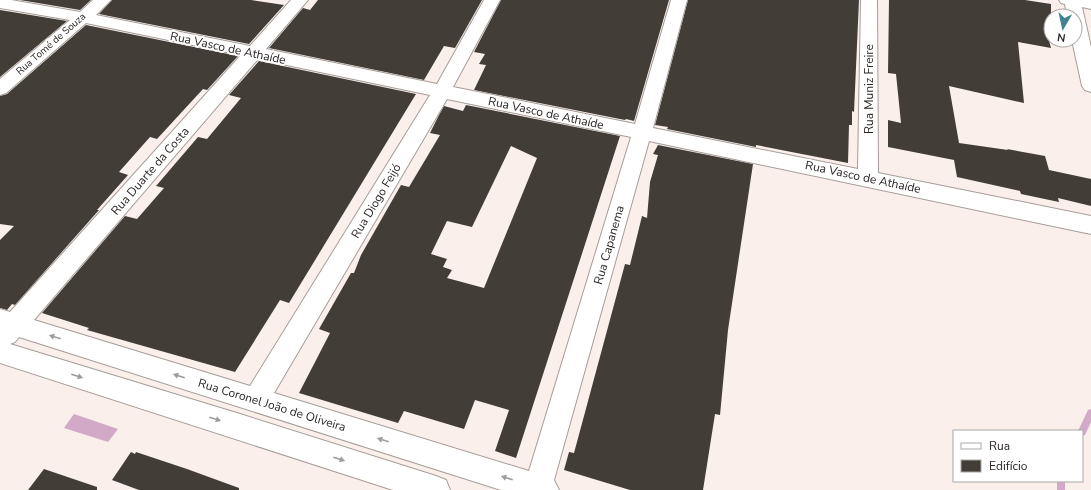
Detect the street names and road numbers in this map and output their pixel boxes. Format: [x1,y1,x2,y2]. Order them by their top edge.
street label: Rua Tomé de Souza [13,10,89,78]
street label: Rua Vasco de Athaíde [169,28,287,68]
street label: Rua Muniz Freire [861,44,877,134]
street label: Rua Vasco de Athaíde [487,93,605,133]
street label: Rua Duarte da Costa [107,124,193,218]
street label: Rua Vasco de Athaíde [804,157,922,197]
street label: Rua Diogo Feijó [347,160,405,241]
street label: Rua Capanema [590,204,628,286]
street label: Rua Coronel João de Oliveira [196,375,348,435]

